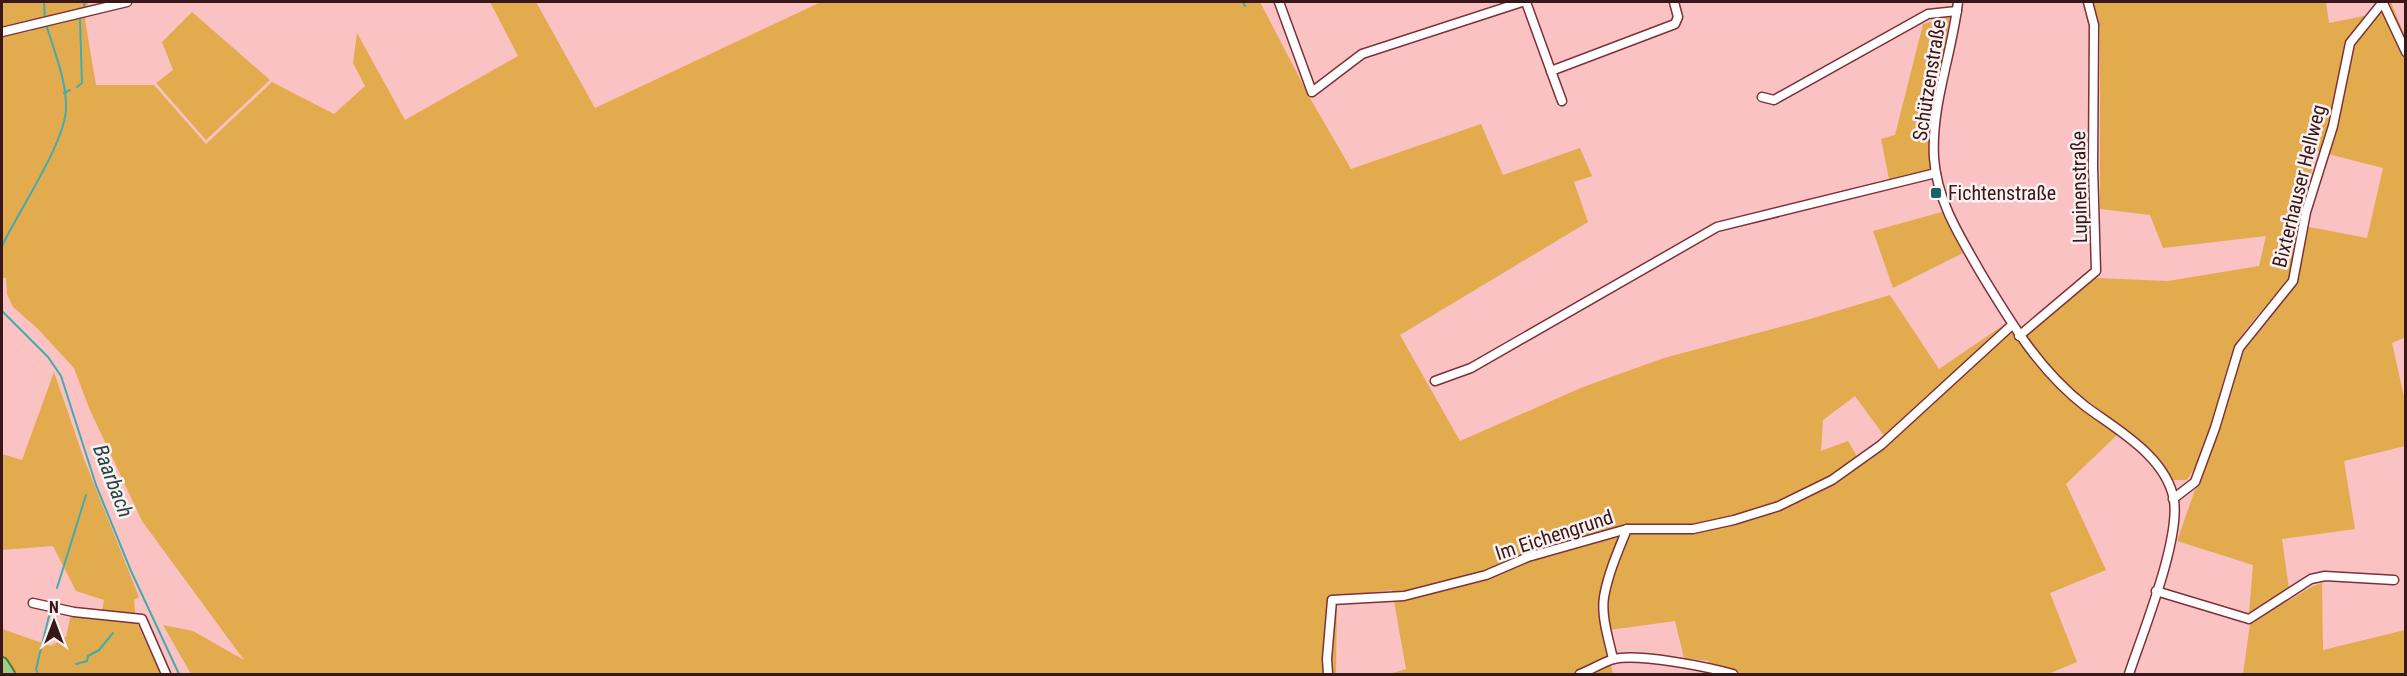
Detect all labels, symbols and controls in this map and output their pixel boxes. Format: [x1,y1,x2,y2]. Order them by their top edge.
street label: Schützenstraße [1908,18,1950,142]
street label: Bixterhauser Hellweg [2267,102,2331,270]
street label: Lupinenstraße [2066,131,2092,243]
place label: Fichtenstraße [1948,181,2056,205]
marker: Fichtenstraße [1929,186,1943,200]
water label: Baarbach [88,441,138,521]
street label: Im Eichengrund [1492,505,1616,565]
north arrow [24,592,84,652]
text: N [49,598,59,617]

